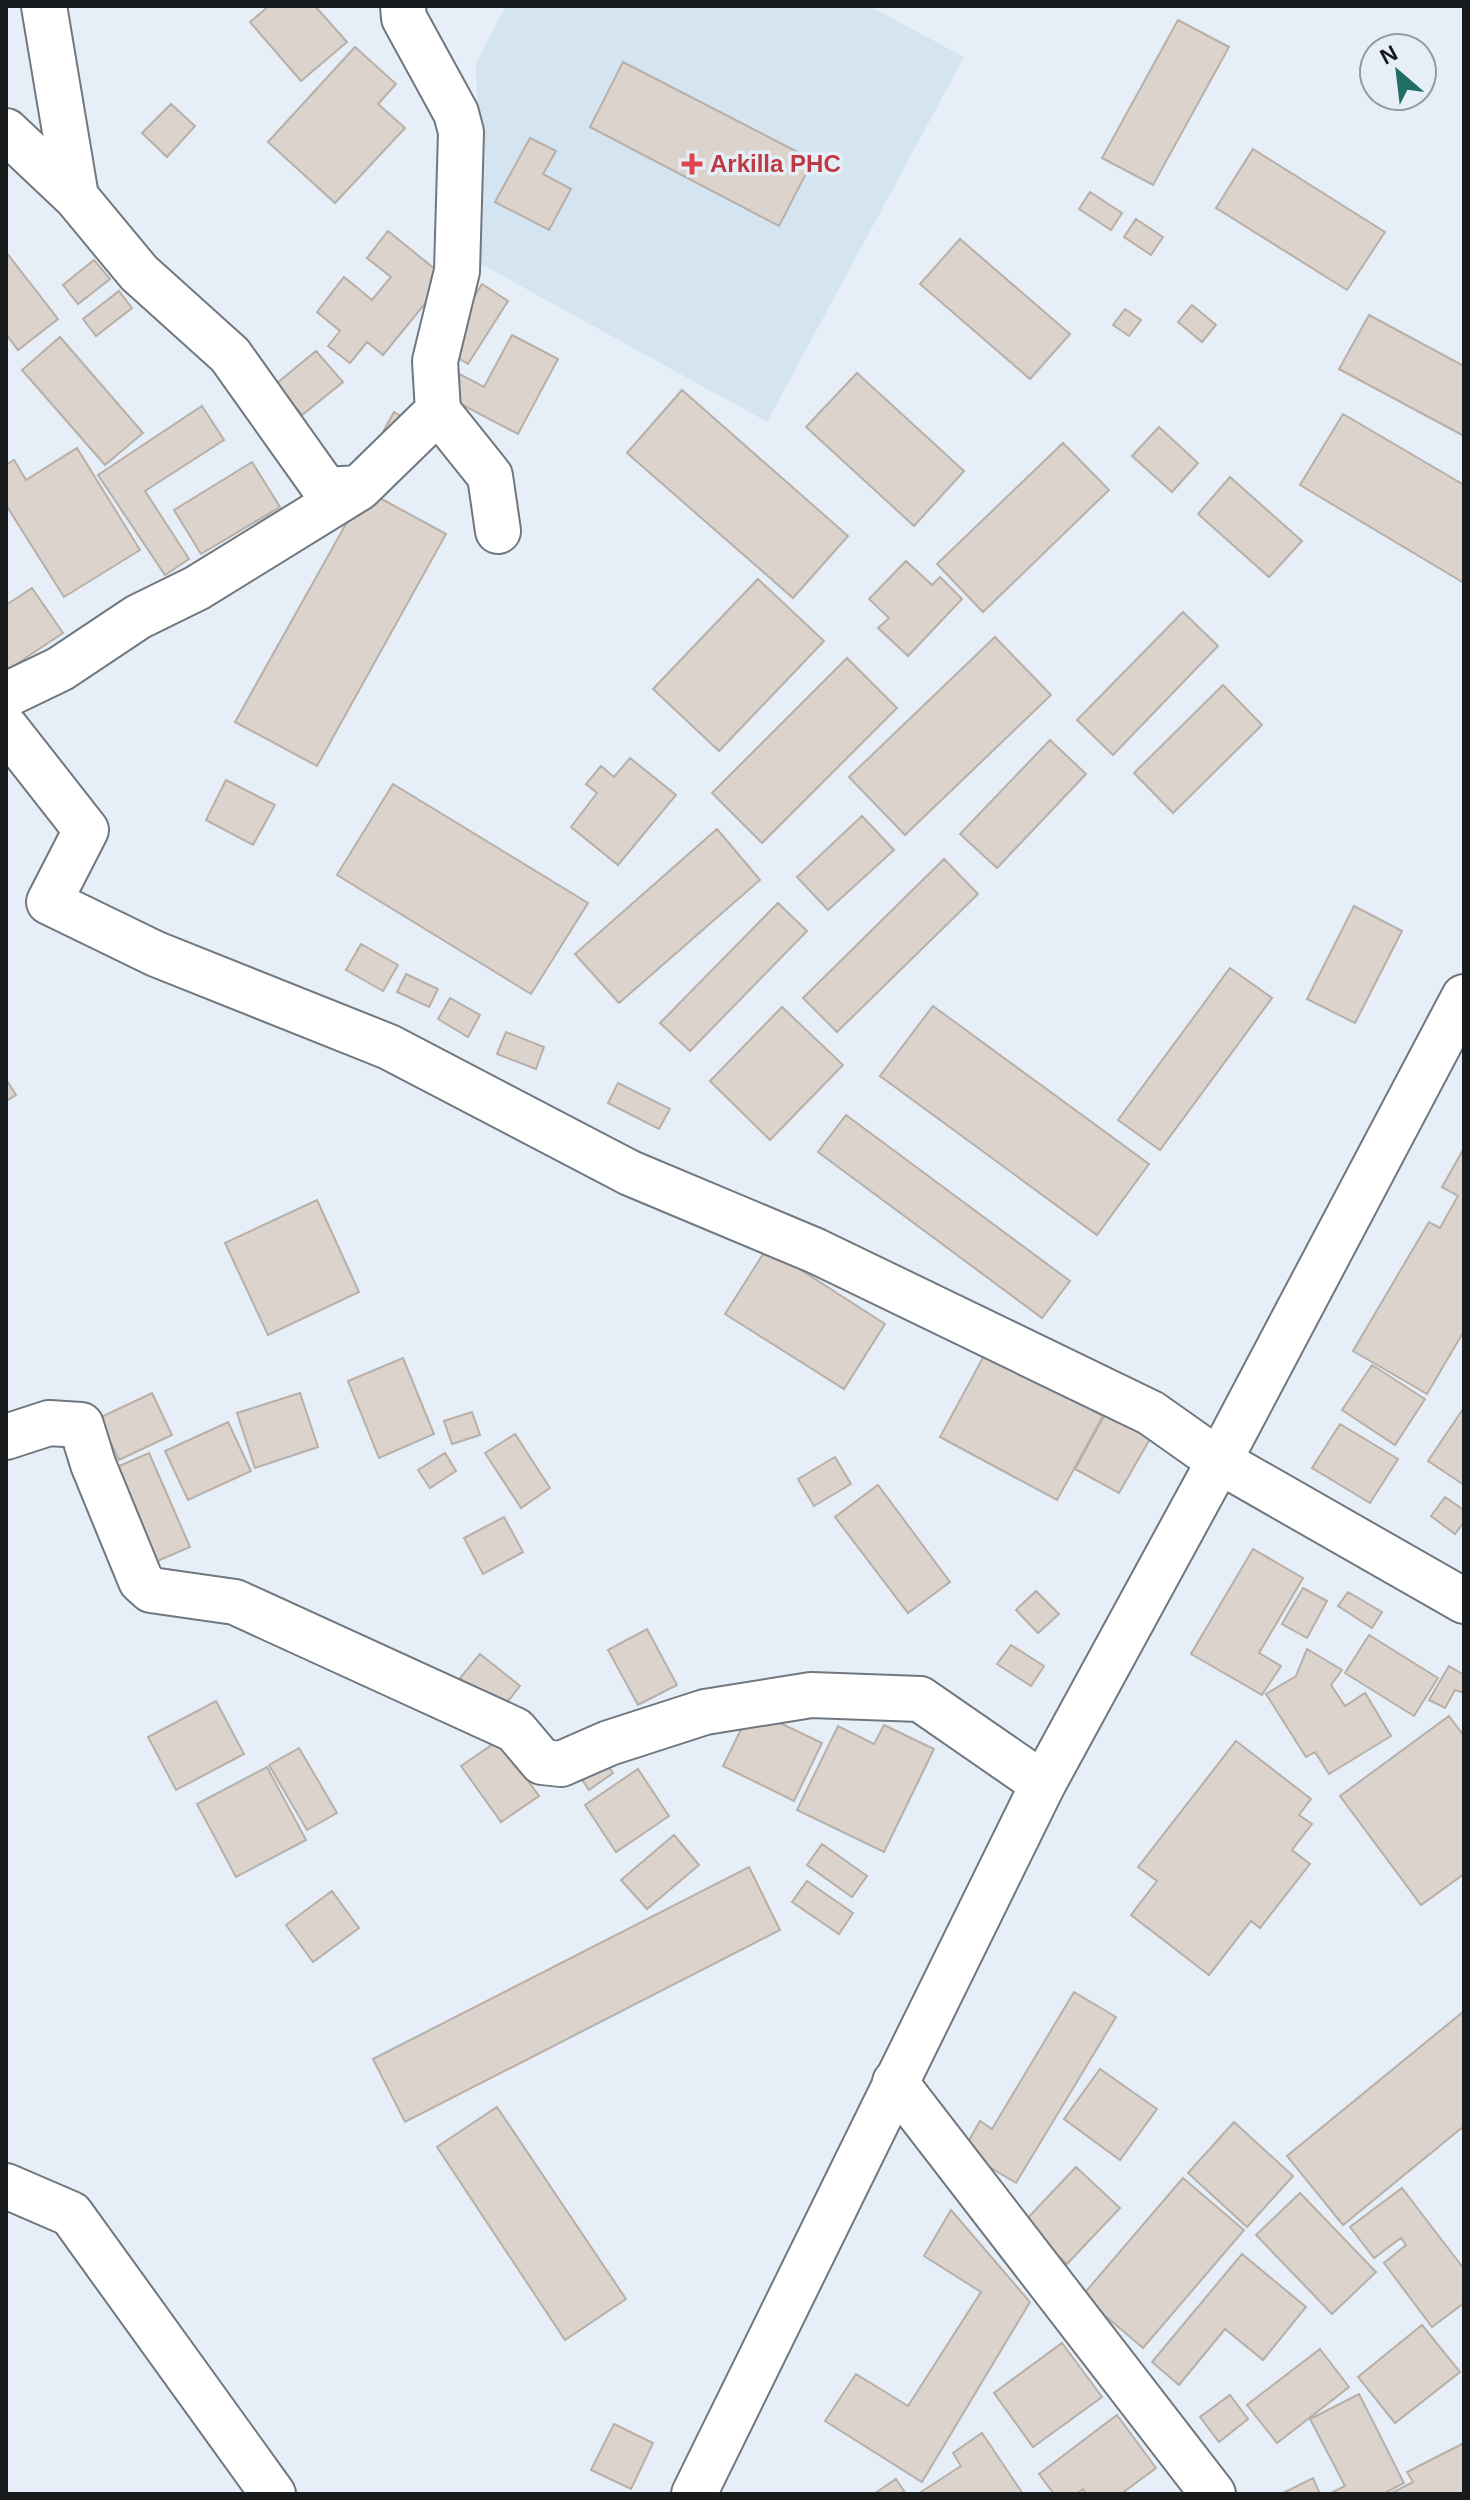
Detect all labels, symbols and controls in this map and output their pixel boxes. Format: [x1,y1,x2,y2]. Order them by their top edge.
north arrow [1358,32,1438,112]
text: N [1376,40,1402,70]
place label: Arkilla PHC [710,150,841,177]
marker: Arkilla PHC [681,153,703,175]

